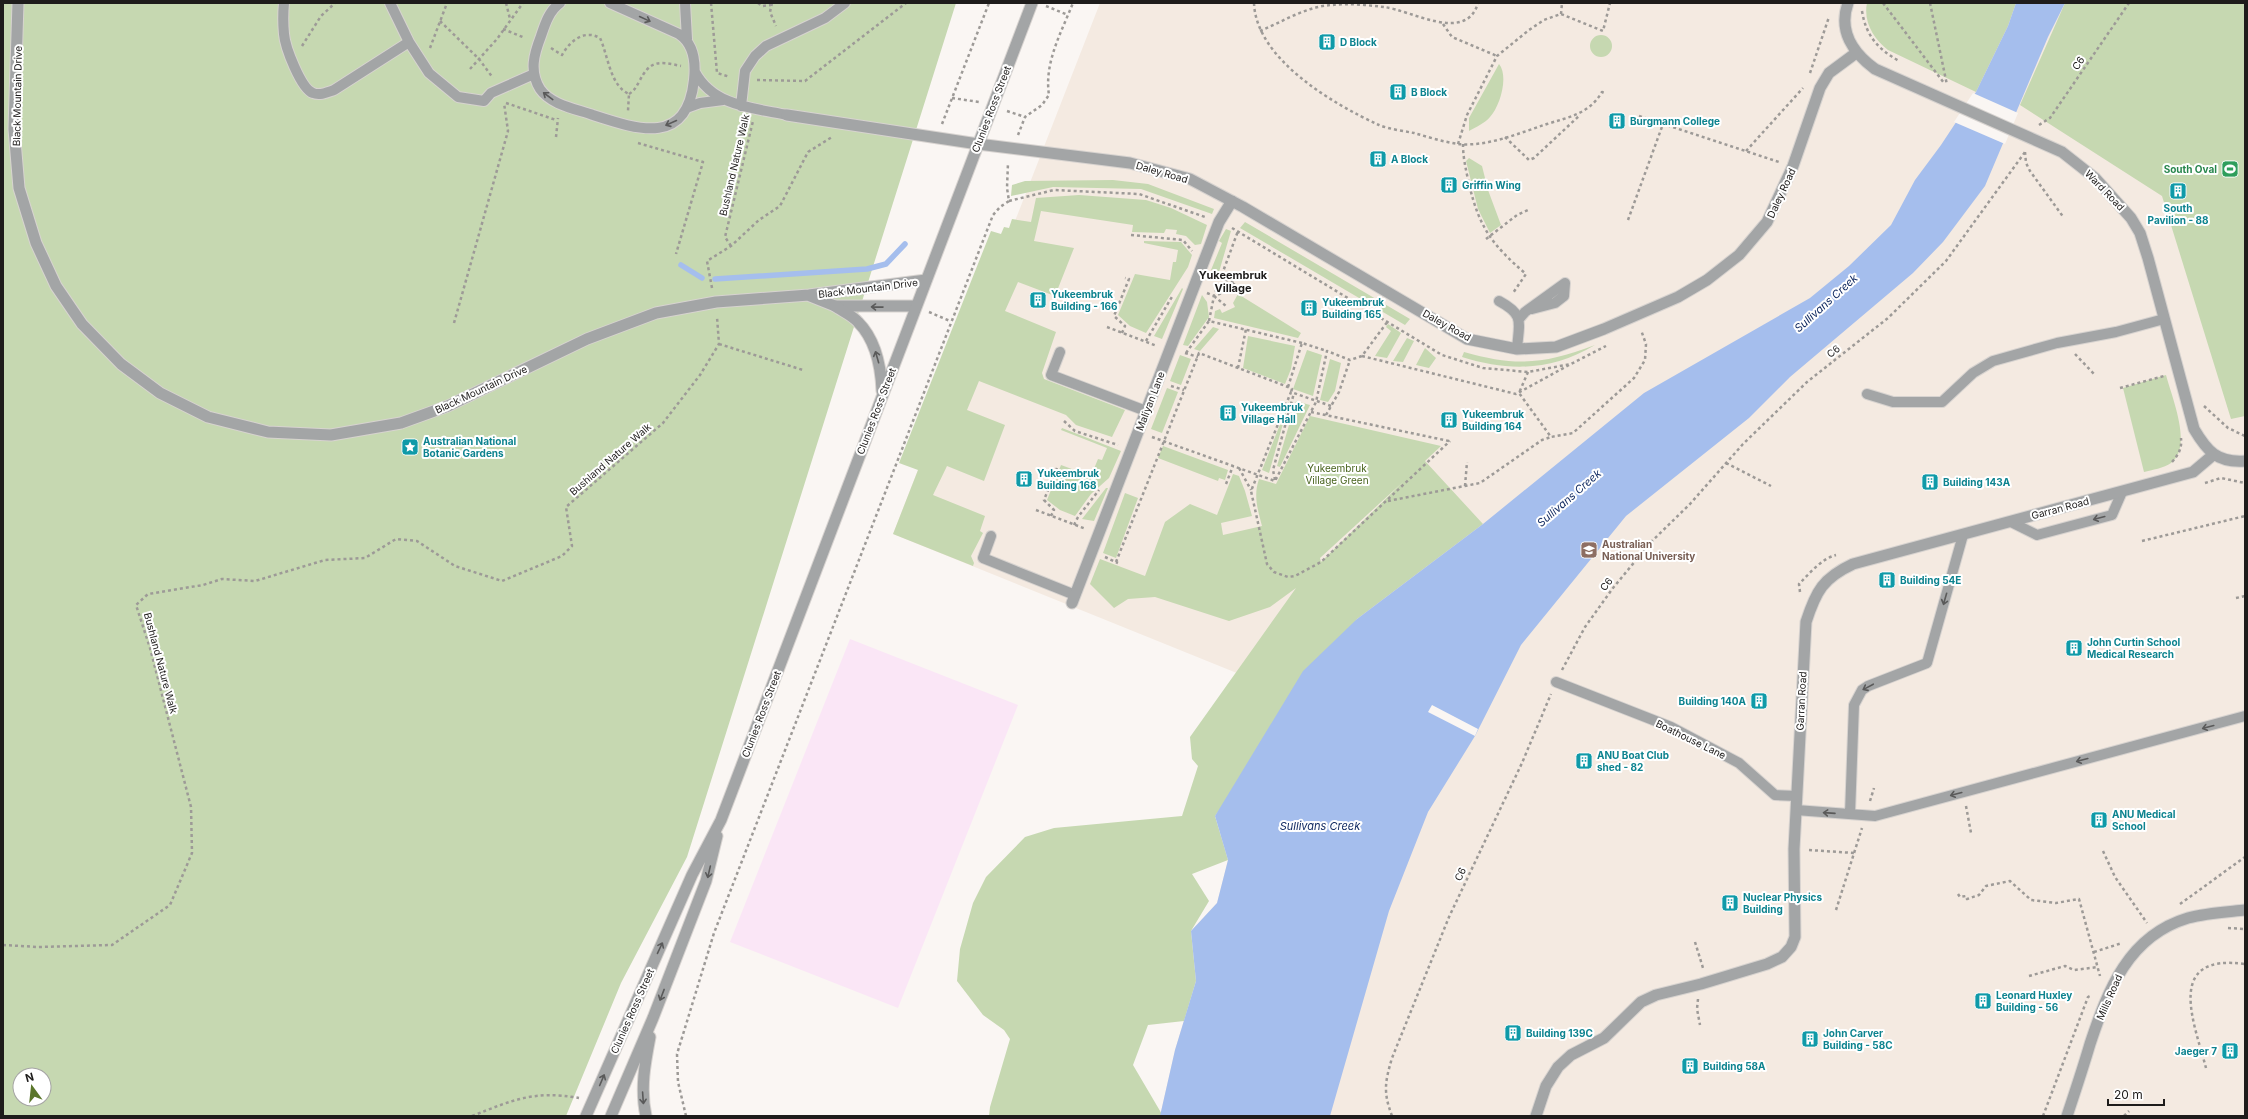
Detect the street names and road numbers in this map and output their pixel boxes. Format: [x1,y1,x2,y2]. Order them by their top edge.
street label: Black Mountain Drive [10,46,24,146]
street label: C6 [2069,54,2087,72]
street label: Clunies Ross Street [969,63,1013,154]
street label: Bushland Nature Walk [716,113,752,217]
street label: Daley Road [1135,159,1189,185]
street label: Daley Road [1764,166,1798,220]
street label: Ward Road [2083,167,2127,213]
street label: Black Mountain Drive [817,276,919,300]
street label: Daley Road [1421,307,1473,343]
street label: C6 [1824,342,1842,360]
street label: Black Mountain Drive [433,362,529,416]
street label: Clunies Ross Street [854,365,898,456]
street label: Maliyan Lane [1133,370,1167,432]
street label: Bushland Nature Walk [567,420,654,498]
street label: Garran Road [2030,495,2090,521]
street label: C6 [1597,575,1615,593]
street label: Bushland Nature Walk [142,611,180,715]
street label: Clunies Ross Street [739,668,783,759]
street label: Garran Road [1793,671,1809,731]
street label: Boathouse Lane [1654,717,1728,761]
street label: C6 [1452,865,1468,883]
street label: Clunies Ross Street [608,966,656,1055]
street label: Mills Road [2094,972,2124,1022]

